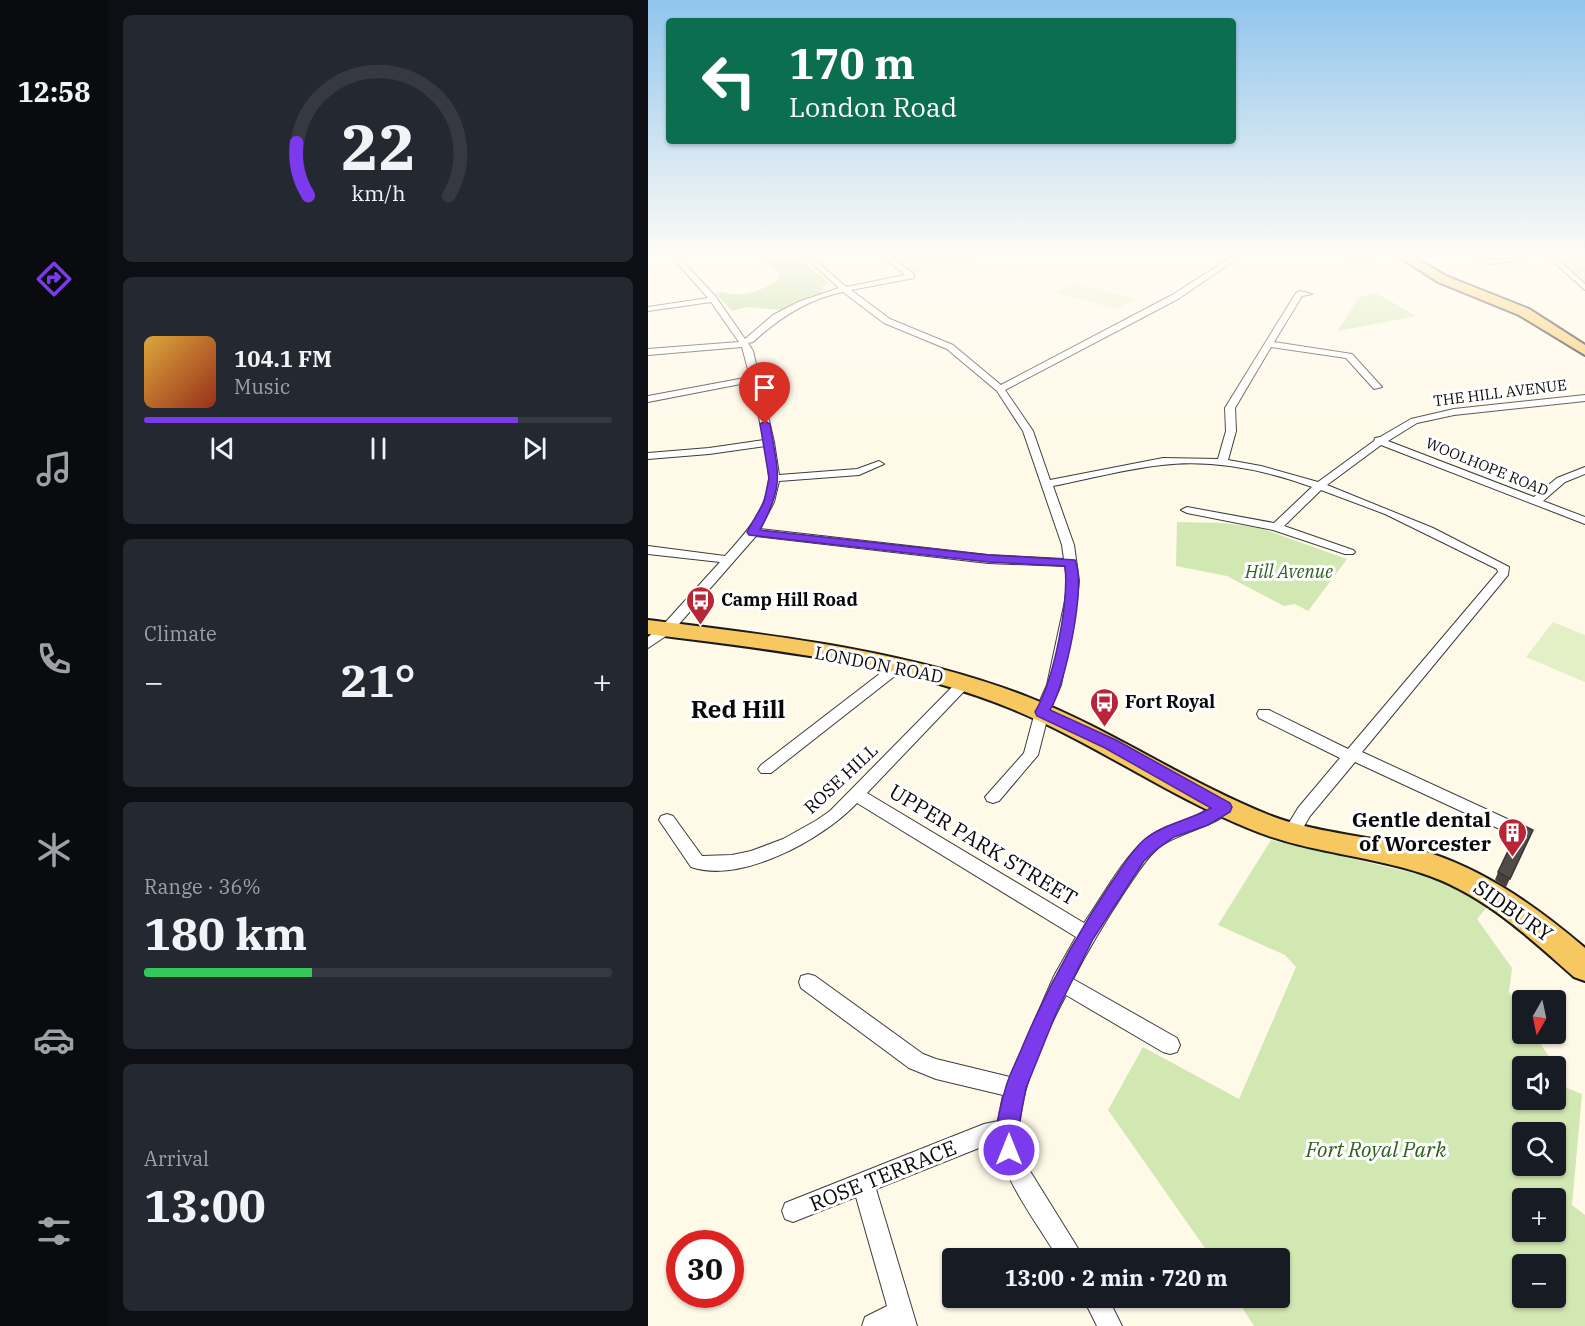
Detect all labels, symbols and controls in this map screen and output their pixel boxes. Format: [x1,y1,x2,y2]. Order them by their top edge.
text: 170 m [789,36,915,91]
icon: left [690,42,768,120]
text: 12:58 [18,74,90,109]
text: London Road [789,89,957,124]
text: 22 [341,106,415,187]
text: km/h [351,179,405,207]
icon: directions [33,258,75,300]
text: 104.1 FM [234,344,332,373]
pin [739,362,790,424]
icon: arrive [748,371,781,404]
text: Music [234,373,290,400]
street label: THE HILL AVENUE [1432,375,1568,410]
icon: previous [206,432,239,465]
icon: pause [362,432,395,465]
icon: next [518,432,551,465]
street label: WOOLHOPE ROAD [1423,433,1551,500]
icon: music [33,448,75,490]
park label: Hill Avenue [1244,560,1333,583]
bus stop icon: Camp Hill Road [684,584,716,626]
place label: Camp Hill Road [721,588,858,611]
text: Climate [144,620,217,647]
icon: phone [33,638,75,680]
street label: LONDON ROAD [813,641,945,688]
text: 21° [340,651,416,709]
text: − [144,660,164,703]
text: + [592,660,612,703]
bus stop icon: Fort Royal [1088,686,1120,728]
place label: Fort Royal [1125,690,1215,713]
district label: Red Hill [691,693,786,725]
street label: ROSE HILL [799,739,882,819]
street label: UPPER PARK STREET [884,777,1083,912]
place label: Gentle dental of Worcester [1352,805,1492,857]
building icon: Gentle dental of Worcester [1496,816,1528,858]
icon: climate [33,829,75,871]
text: Range · 36% [144,873,261,900]
street label: SIDBURY [1468,873,1559,948]
text: 180 km [144,904,307,962]
north arrow [1512,990,1566,1044]
map controls [1512,990,1566,1308]
icon: car [33,1019,75,1061]
button: sound [1512,1056,1566,1110]
position arrow [977,1118,1041,1182]
button: search [1512,1122,1566,1176]
street label: ROSE TERRACE [805,1133,960,1217]
park label: Fort Royal Park [1305,1135,1447,1163]
text: Arrival [144,1145,209,1172]
text: 13:00 [144,1176,266,1234]
button: + [1512,1188,1566,1242]
icon: filters [33,1210,75,1252]
speed limit sign: 30 [666,1230,744,1308]
button: − [1512,1254,1566,1308]
text: 13:00 · 2 min · 720 m [1004,1263,1228,1292]

